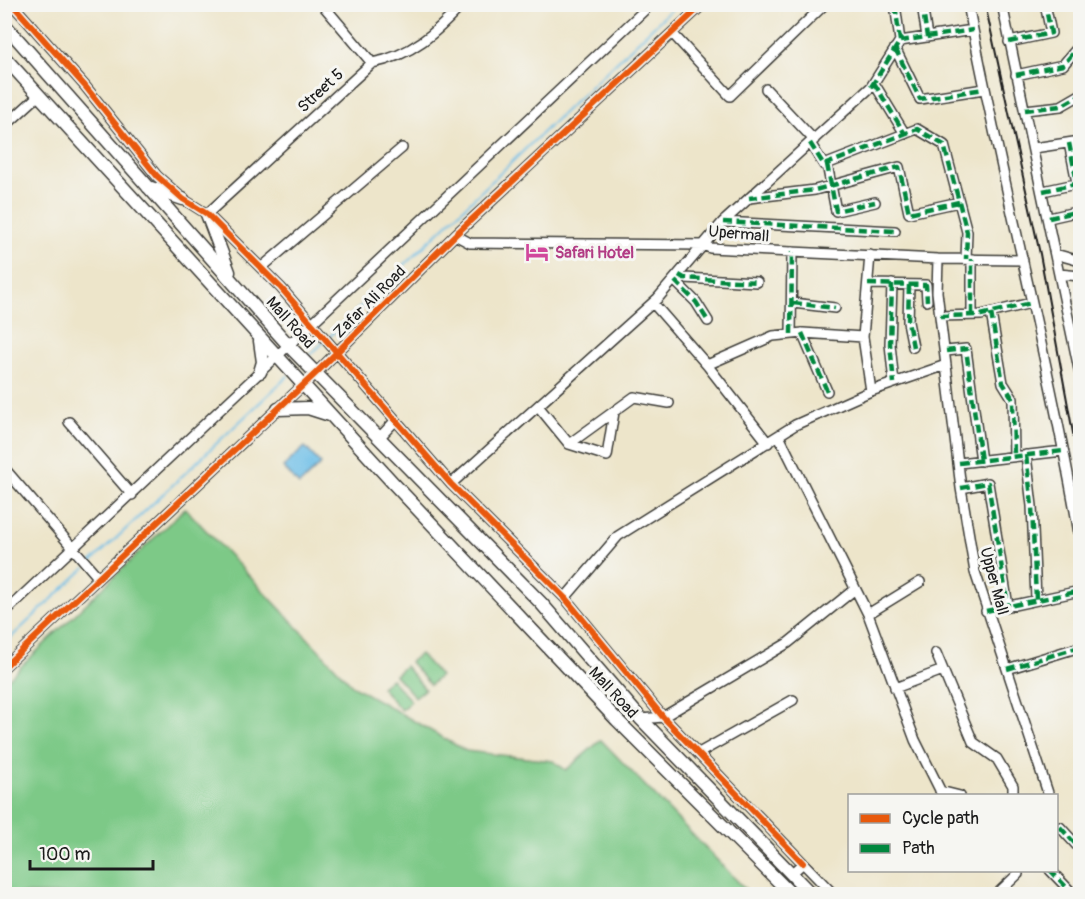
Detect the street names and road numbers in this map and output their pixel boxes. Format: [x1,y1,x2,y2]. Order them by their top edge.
street label: Street 5 [294,64,348,117]
street label: Upermall [708,221,770,247]
street label: Zafar Ali Road [329,261,410,342]
street label: Mall Road [262,292,319,353]
street label: Upper Mall [975,545,1013,617]
street label: Mall Road [584,663,642,723]

